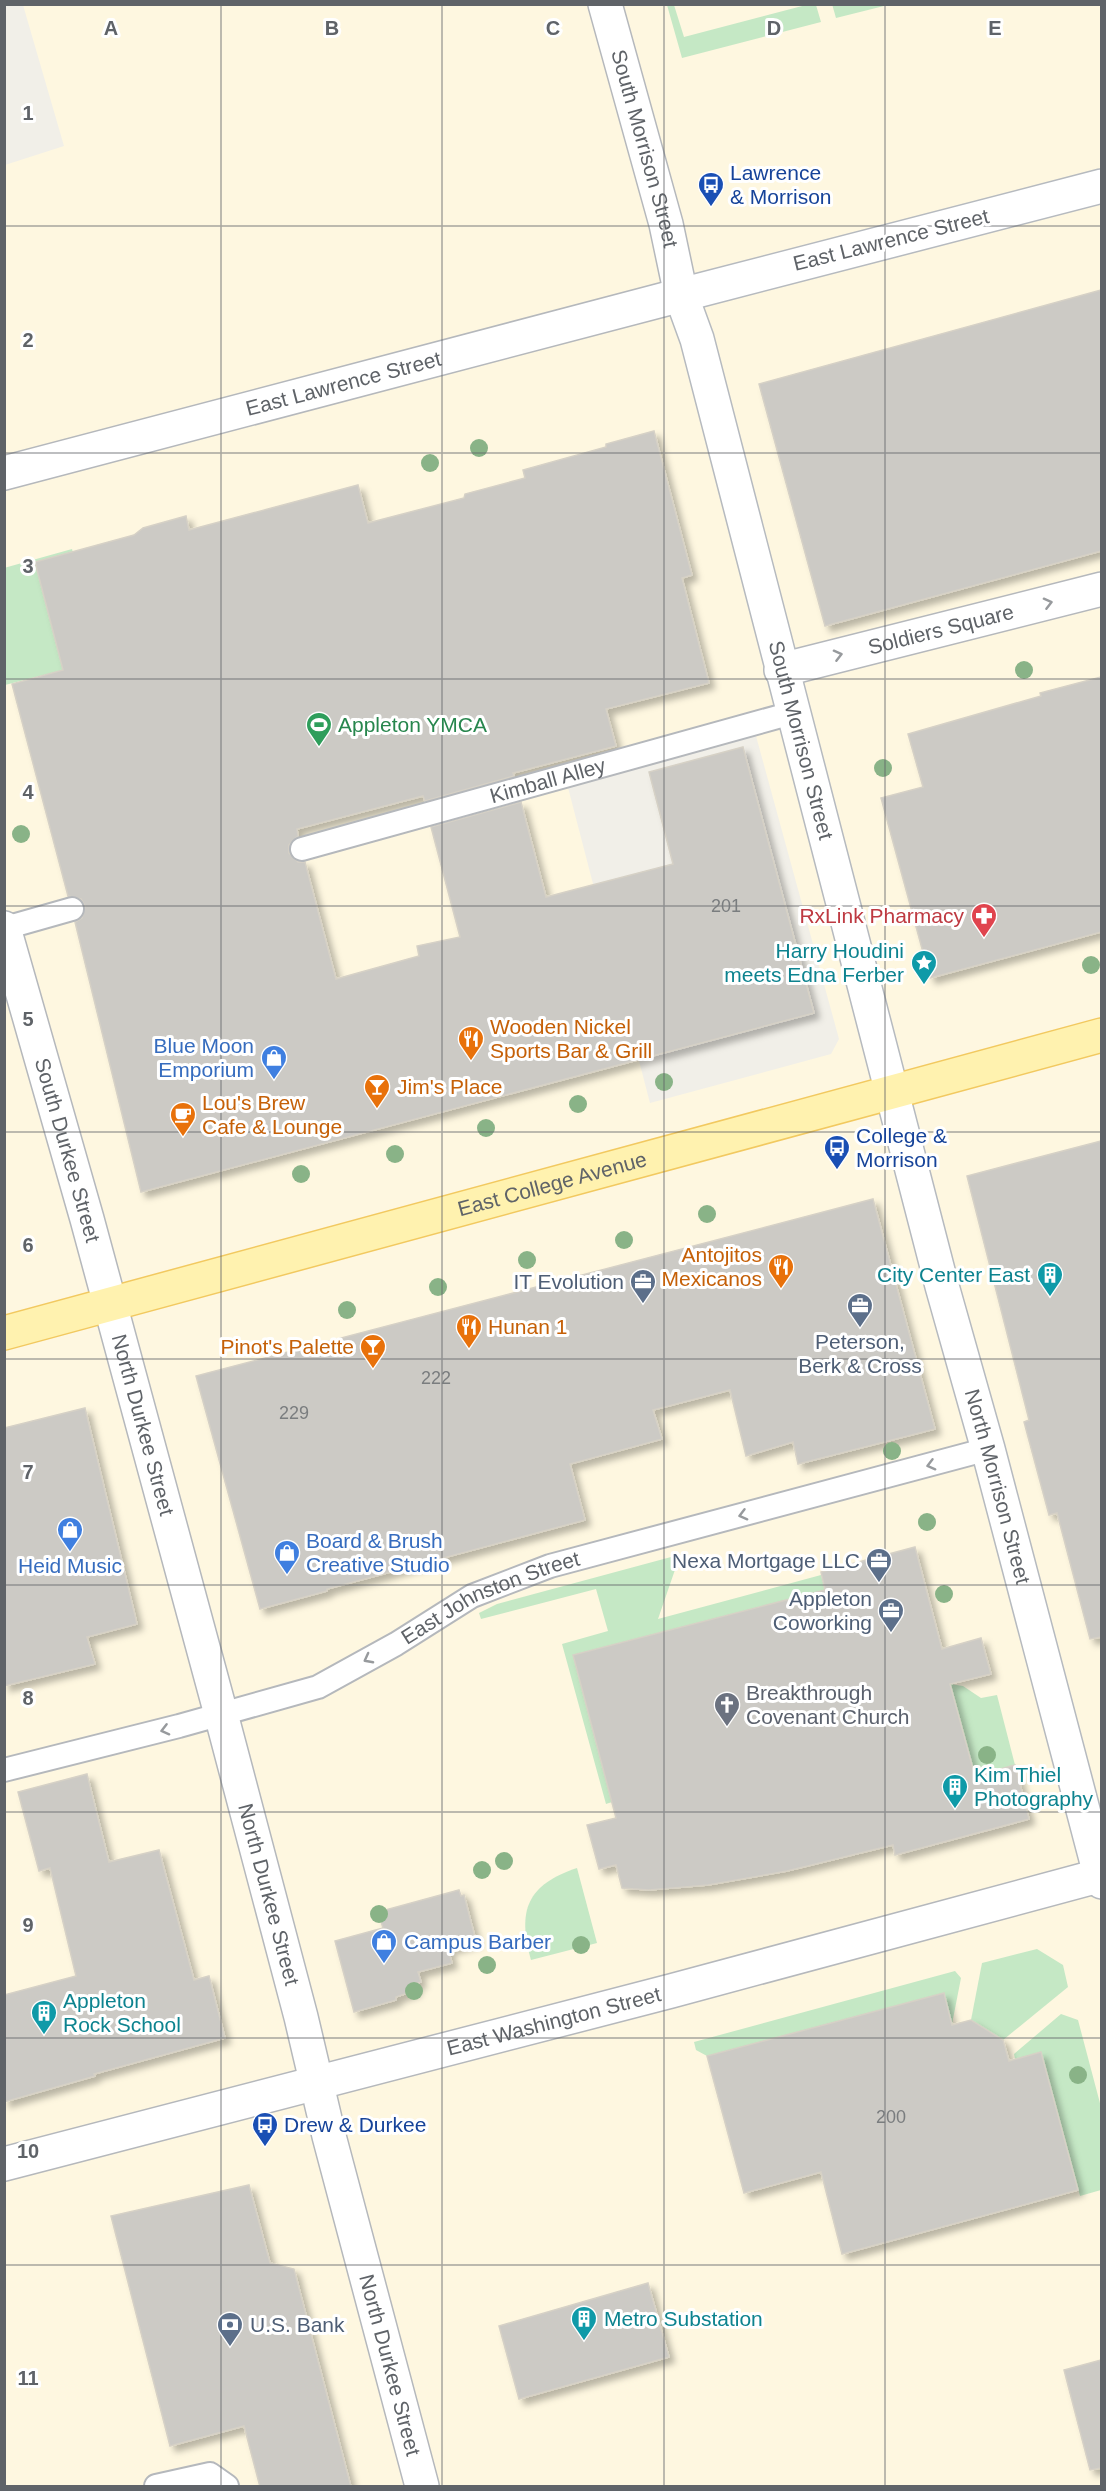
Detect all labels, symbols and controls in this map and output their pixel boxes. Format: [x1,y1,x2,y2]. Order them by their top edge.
text: A [104,17,118,39]
text: B [325,17,339,39]
text: C [546,17,560,39]
text: D [767,17,781,39]
text: E [988,17,1002,39]
street label: South Morrison Street [607,47,683,250]
text: 1 [22,102,34,124]
place label: Lawrence & Morrison [730,161,832,208]
bus stop icon: Lawrence & Morrison [696,170,726,208]
street label: East Lawrence Street [791,204,991,275]
text: 2 [22,329,34,351]
street label: East Lawrence Street [243,347,444,420]
text: 3 [22,555,34,577]
one-way arrow [1042,597,1052,610]
street label: Soldiers Square [866,600,1016,659]
street label: South Morrison Street [765,638,838,842]
one-way arrow [833,650,843,663]
sports icon: Appleton YMCA [304,710,334,748]
place label: Appleton YMCA [338,713,487,736]
street label: Kimball Alley [487,753,609,807]
text: 4 [22,781,34,803]
house number: 201 [711,896,741,916]
pharmacy icon: RxLink Pharmacy [969,901,999,939]
place label: RxLink Pharmacy [799,904,964,927]
place label: Harry Houdini meets Edna Ferber [724,939,904,986]
place icon: Harry Houdini meets Edna Ferber [909,948,939,986]
text: 5 [22,1008,34,1030]
place label: Wooden Nickel Sports Bar & Grill [490,1015,652,1062]
restaurant icon: Wooden Nickel Sports Bar & Grill [456,1024,486,1062]
place label: Blue Moon Emporium [154,1034,254,1081]
shop icon: Blue Moon Emporium [259,1043,289,1081]
street label: South Durkee Street [31,1055,105,1245]
bar icon: Jim's Place [362,1072,392,1110]
place label: Jim's Place [397,1075,503,1098]
place label: Lou's Brew Cafe & Lounge [202,1091,342,1138]
cafe icon: Lou's Brew Cafe & Lounge [168,1100,198,1138]
place label: College & Morrison [856,1124,947,1171]
bus stop icon: College & Morrison [822,1133,852,1171]
street label: East College Avenue [455,1147,649,1220]
text: 6 [22,1234,34,1256]
place label: Antojitos Mexicanos [662,1243,762,1290]
restaurant icon: Antojitos Mexicanos [766,1252,796,1290]
building icon: City Center East [1035,1260,1065,1298]
place label: City Center East [877,1263,1030,1286]
office icon: IT Evolution [628,1267,658,1305]
place label: IT Evolution [513,1270,624,1293]
office icon: Peterson, Berk & Cross [845,1291,875,1329]
restaurant icon: Hunan 1 [454,1312,484,1350]
place label: Hunan 1 [488,1315,567,1338]
place label: Peterson, Berk & Cross [798,1330,922,1377]
street label: North Durkee Street [108,1332,179,1518]
bar icon: Pinot's Palette [358,1332,388,1370]
place label: Pinot's Palette [220,1335,354,1358]
house number: 222 [421,1368,451,1388]
street label: North Morrison Street [961,1386,1035,1587]
house number: 229 [279,1403,309,1423]
one-way arrow [926,1457,936,1470]
text: 7 [22,1461,34,1483]
one-way arrow [738,1507,748,1520]
shop icon: Heid Music [55,1515,85,1553]
place label: Board & Brush Creative Studio [306,1529,450,1576]
shop icon: Board & Brush Creative Studio [272,1538,302,1576]
office icon: Nexa Mortgage LLC [864,1546,894,1584]
street label: East Johnston Street [397,1547,582,1649]
place label: Nexa Mortgage LLC [672,1549,860,1572]
place label: Heid Music [18,1554,122,1577]
place label: Appleton Coworking [773,1587,872,1634]
office icon: Appleton Coworking [876,1596,906,1634]
one-way arrow [364,1652,374,1663]
place label: Breakthrough Covenant Church [746,1681,909,1728]
text: 8 [22,1687,34,1709]
church icon: Breakthrough Covenant Church [712,1690,742,1728]
one-way arrow [160,1722,170,1735]
place label: Kim Thiel Photography [974,1763,1094,1810]
building icon: Kim Thiel Photography [940,1772,970,1810]
street label: North Durkee Street [234,1801,304,1988]
text: 9 [22,1914,34,1936]
shop icon: Campus Barber [369,1927,399,1965]
place label: Campus Barber [404,1930,551,1953]
street label: East Washington Street [444,1982,663,2060]
place label: Appleton Rock School [63,1989,181,2036]
building icon: Appleton Rock School [29,1998,59,2036]
house number: 200 [876,2107,906,2127]
bus stop icon: Drew & Durkee [250,2110,280,2148]
place label: Drew & Durkee [284,2113,426,2136]
text: 10 [17,2140,39,2162]
street label: North Durkee Street [355,2272,425,2458]
building icon: Metro Substation [569,2304,599,2342]
place label: Metro Substation [604,2307,763,2330]
bank icon: U.S. Bank [215,2310,245,2348]
place label: U.S. Bank [250,2313,345,2336]
text: 11 [17,2367,39,2389]

